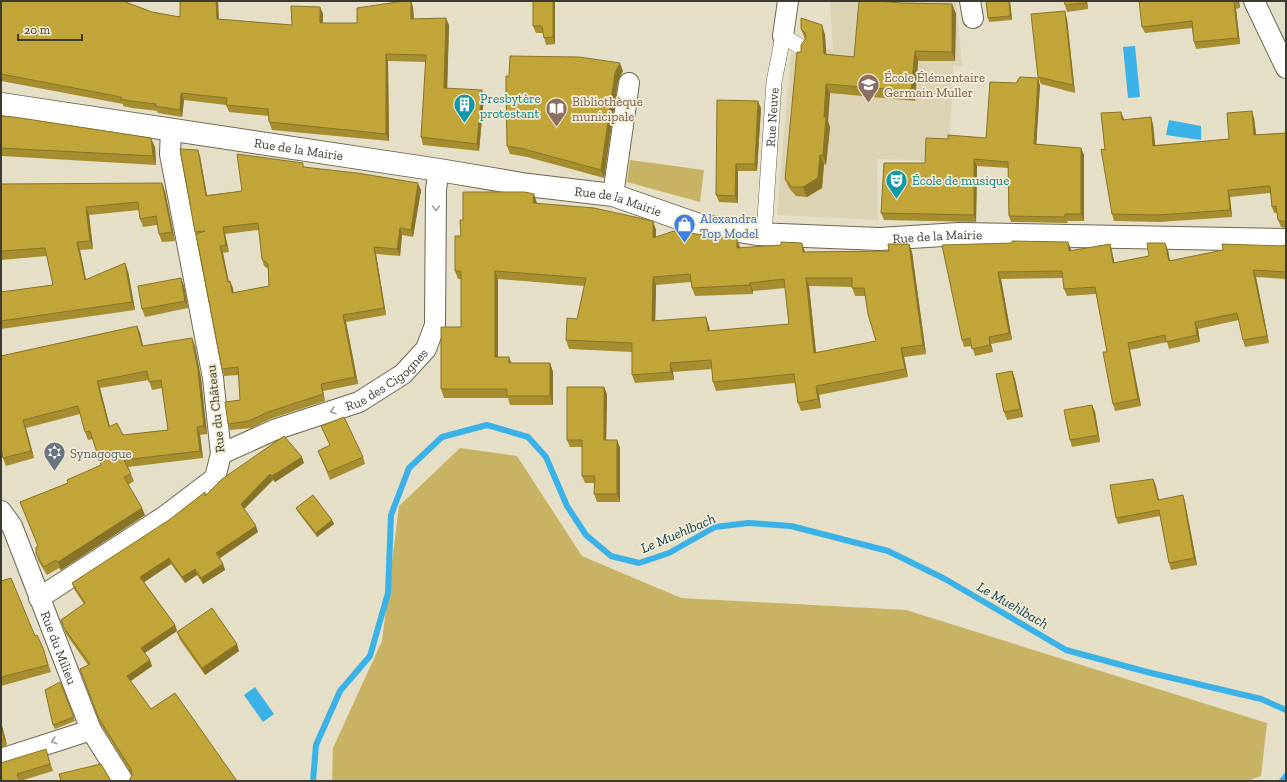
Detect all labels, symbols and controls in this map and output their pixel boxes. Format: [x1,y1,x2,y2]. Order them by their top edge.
scale bar [18,16,82,42]
text: 20 m [24,23,51,37]
place label: École Élémentaire Germain Muller [884,70,985,100]
school or university icon: École Élémentaire Germain Muller [856,71,882,104]
street label: Rue Neuve [763,87,782,147]
place label: Presbytère protestant [480,91,541,121]
building icon: Presbytère protestant [451,92,477,125]
place label: Bibliothèque municipale [572,94,643,124]
library icon: Bibliothèque municipale [543,95,569,128]
street label: Rue de la Mairie [253,135,344,163]
theatre icon: École de musique [884,167,910,200]
place label: École de musique [912,173,1009,188]
street label: Rue de la Mairie [574,184,664,219]
one-way arrow [432,205,440,211]
place label: Alexandra Top Model [700,211,759,241]
shop icon: Alexandra Top Model [671,212,697,245]
street label: Rue de la Mairie [892,227,982,246]
street label: Rue des Cigognes [344,345,431,414]
street label: Rue du Château [203,364,228,454]
one-way arrow [329,406,336,415]
synagogue icon: Synagogue [42,440,68,473]
place label: Synagogue [70,446,132,461]
water label: Le Muehlbach [638,510,718,557]
water label: Le Muehlbach [974,578,1051,633]
street label: Rue du Milieu [38,609,80,687]
one-way arrow [50,736,57,745]

